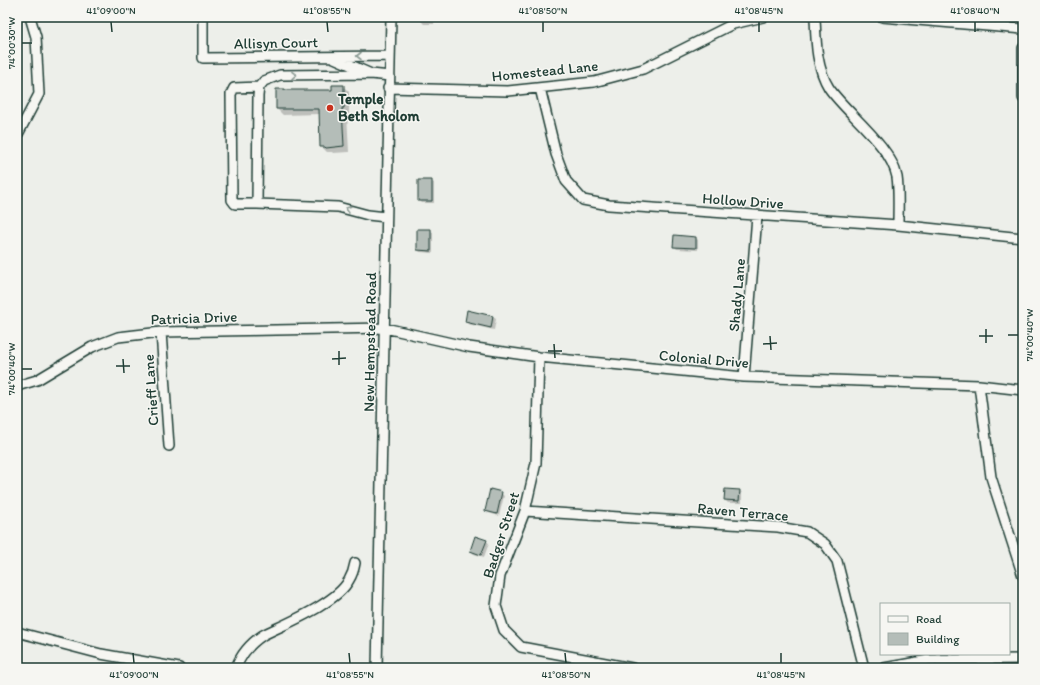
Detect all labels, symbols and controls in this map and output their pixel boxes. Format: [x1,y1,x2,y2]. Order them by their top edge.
text: 41°09'00"N [86,4,136,17]
text: 41°08'55"N [303,4,351,17]
text: 41°08'50"N [519,4,568,17]
text: 41°08'45"N [735,4,784,17]
text: 41°08'40"N [950,4,1000,17]
text: 74°00'30"W [5,17,18,69]
street label: Allisyn Court [234,33,319,53]
one-way arrow [356,52,362,60]
street label: Homestead Lane [491,56,599,86]
one-way arrow [291,71,297,79]
place label: Temple Beth Sholom [337,90,420,125]
marker: Temple Beth Sholom [325,103,335,113]
street label: Hollow Drive [702,189,784,213]
one-way arrow [345,205,352,214]
street label: Shady Lane [725,258,749,332]
street label: New Hempstead Road [360,271,380,412]
street label: Patricia Drive [150,307,238,329]
text: 74°00'40"W [1023,308,1036,361]
text: 74°00'40"W [5,342,18,395]
street label: Colonial Drive [658,346,750,372]
street label: Crieff Lane [140,354,162,426]
street label: Badger Street [479,489,524,580]
street label: Raven Terrace [697,499,789,525]
legend [880,603,1010,655]
text: Road [916,612,942,626]
text: Building [916,632,960,646]
text: 41°09'00"N [109,668,159,681]
text: 41°08'55"N [326,668,374,681]
text: 41°08'50"N [542,668,591,681]
text: 41°08'45"N [757,668,806,681]

